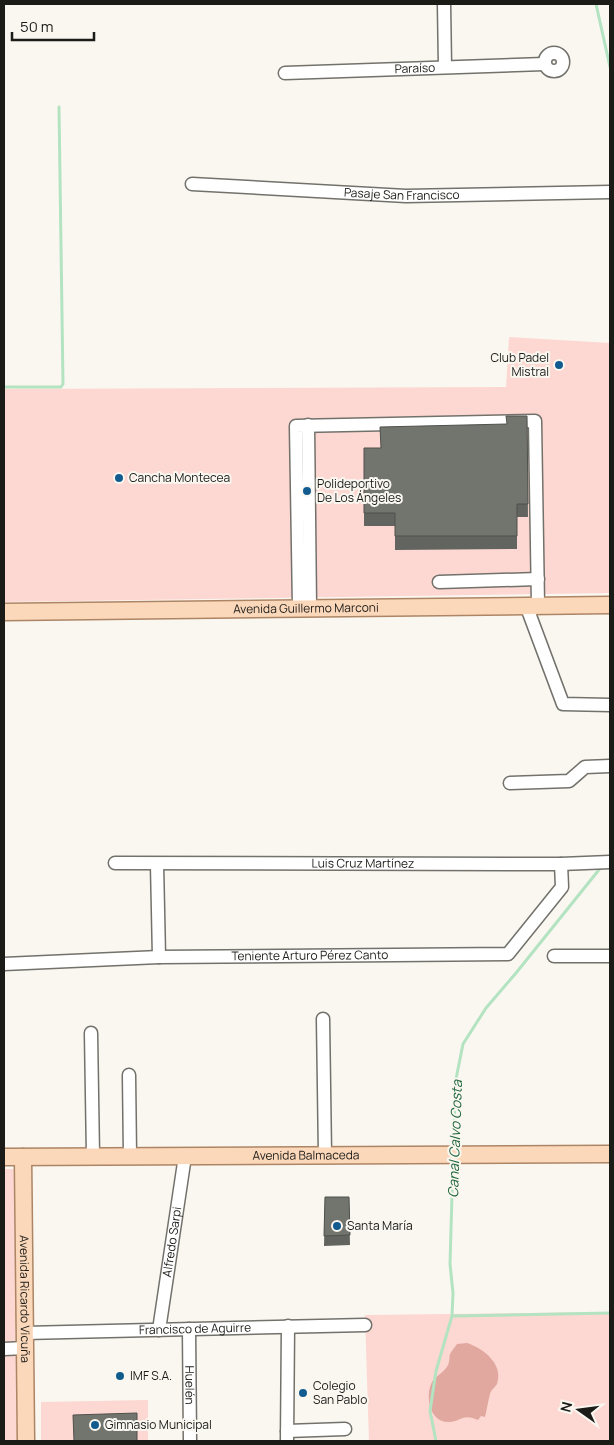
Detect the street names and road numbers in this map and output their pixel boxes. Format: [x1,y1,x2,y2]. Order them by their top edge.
street label: Paraíso [394,59,436,77]
street label: Pasaje San Francisco [343,184,460,204]
street label: Avenida Guillermo Marconi [233,599,379,617]
street label: Luis Cruz Martínez [312,854,414,872]
street label: Teniente Arturo Pérez Canto [231,946,388,964]
street label: Avenida Balmaceda [252,1146,360,1164]
street label: Alfredo Sarpi [158,1206,185,1278]
street label: Avenida Ricardo Vicuña [16,1235,34,1363]
street label: Francisco de Aguirre [139,1319,251,1338]
street label: Huelén [181,1365,199,1405]

